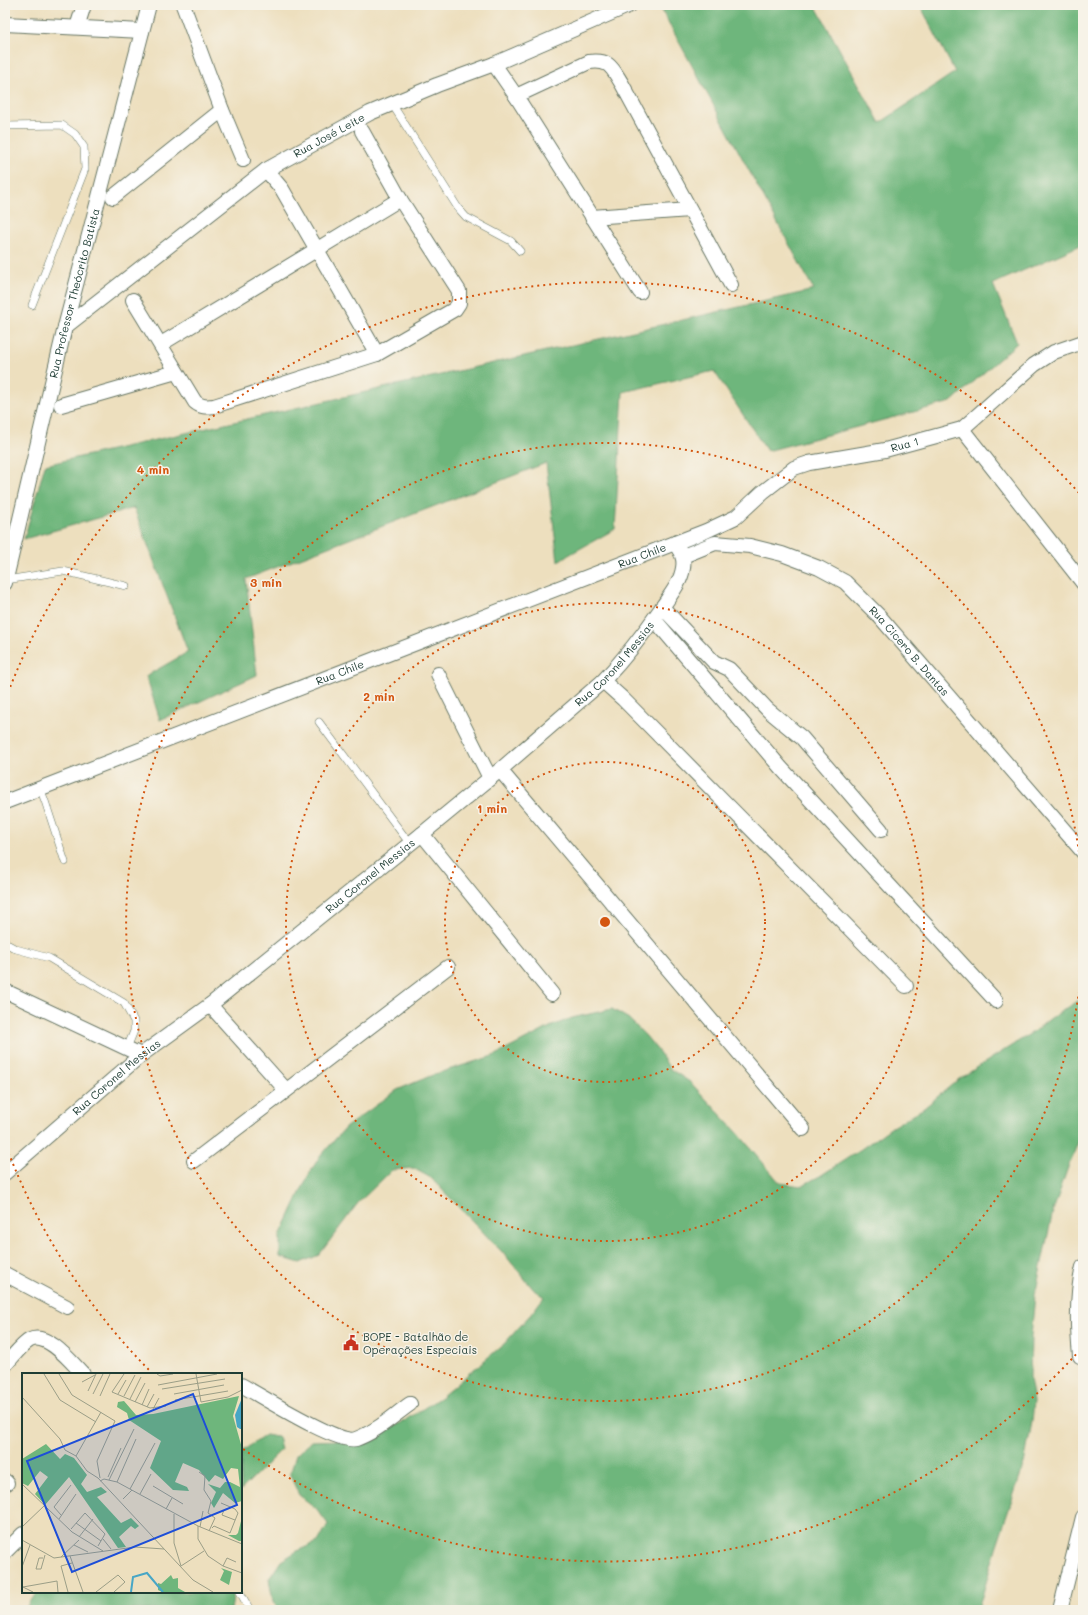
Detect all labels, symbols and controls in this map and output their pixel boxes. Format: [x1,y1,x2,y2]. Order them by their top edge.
street label: Rua José Leite [290,109,367,161]
street label: Rua Professor Theócrito Batista [45,206,103,379]
street label: Rua 1 [889,433,920,455]
text: 4 min [137,461,169,477]
street label: Rua Chile [616,539,668,571]
text: 3 min [250,574,282,590]
street label: Rua Cicero B. Dantas [866,602,953,699]
street label: Rua Coronel Messias [571,618,657,709]
street label: Rua Chile [313,656,366,688]
text: 2 min [363,688,395,704]
text: 1 min [477,800,507,816]
street label: Rua Coronel Messias [322,835,418,916]
centre of rings [598,915,612,929]
street label: Rua Coronel Messias [69,1035,163,1118]
place label: BOPE - Batalhão de Operações Especiais [363,1329,477,1357]
public building icon: BOPE - Batalhão de Operações Especiais [342,1334,360,1352]
inset map [22,1373,242,1593]

